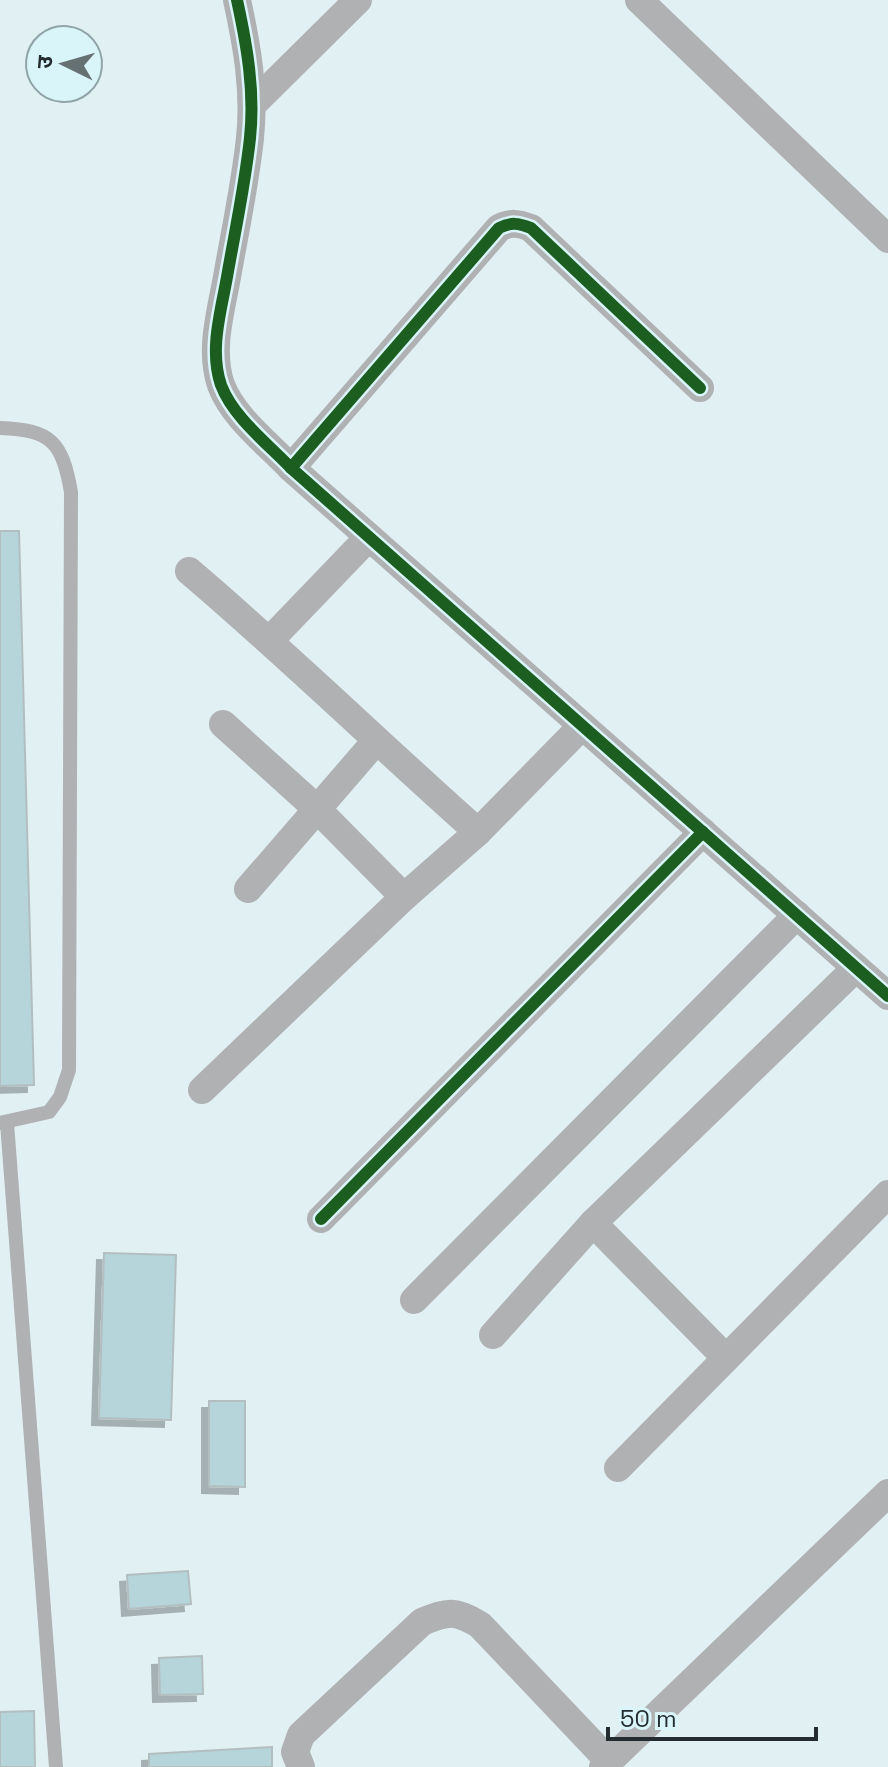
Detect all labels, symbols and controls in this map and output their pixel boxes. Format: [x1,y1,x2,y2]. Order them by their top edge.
north arrow [24,24,104,104]
text: उ [30,54,59,70]
scale bar [608,1691,816,1741]
text: 50 m [620,1703,677,1734]

